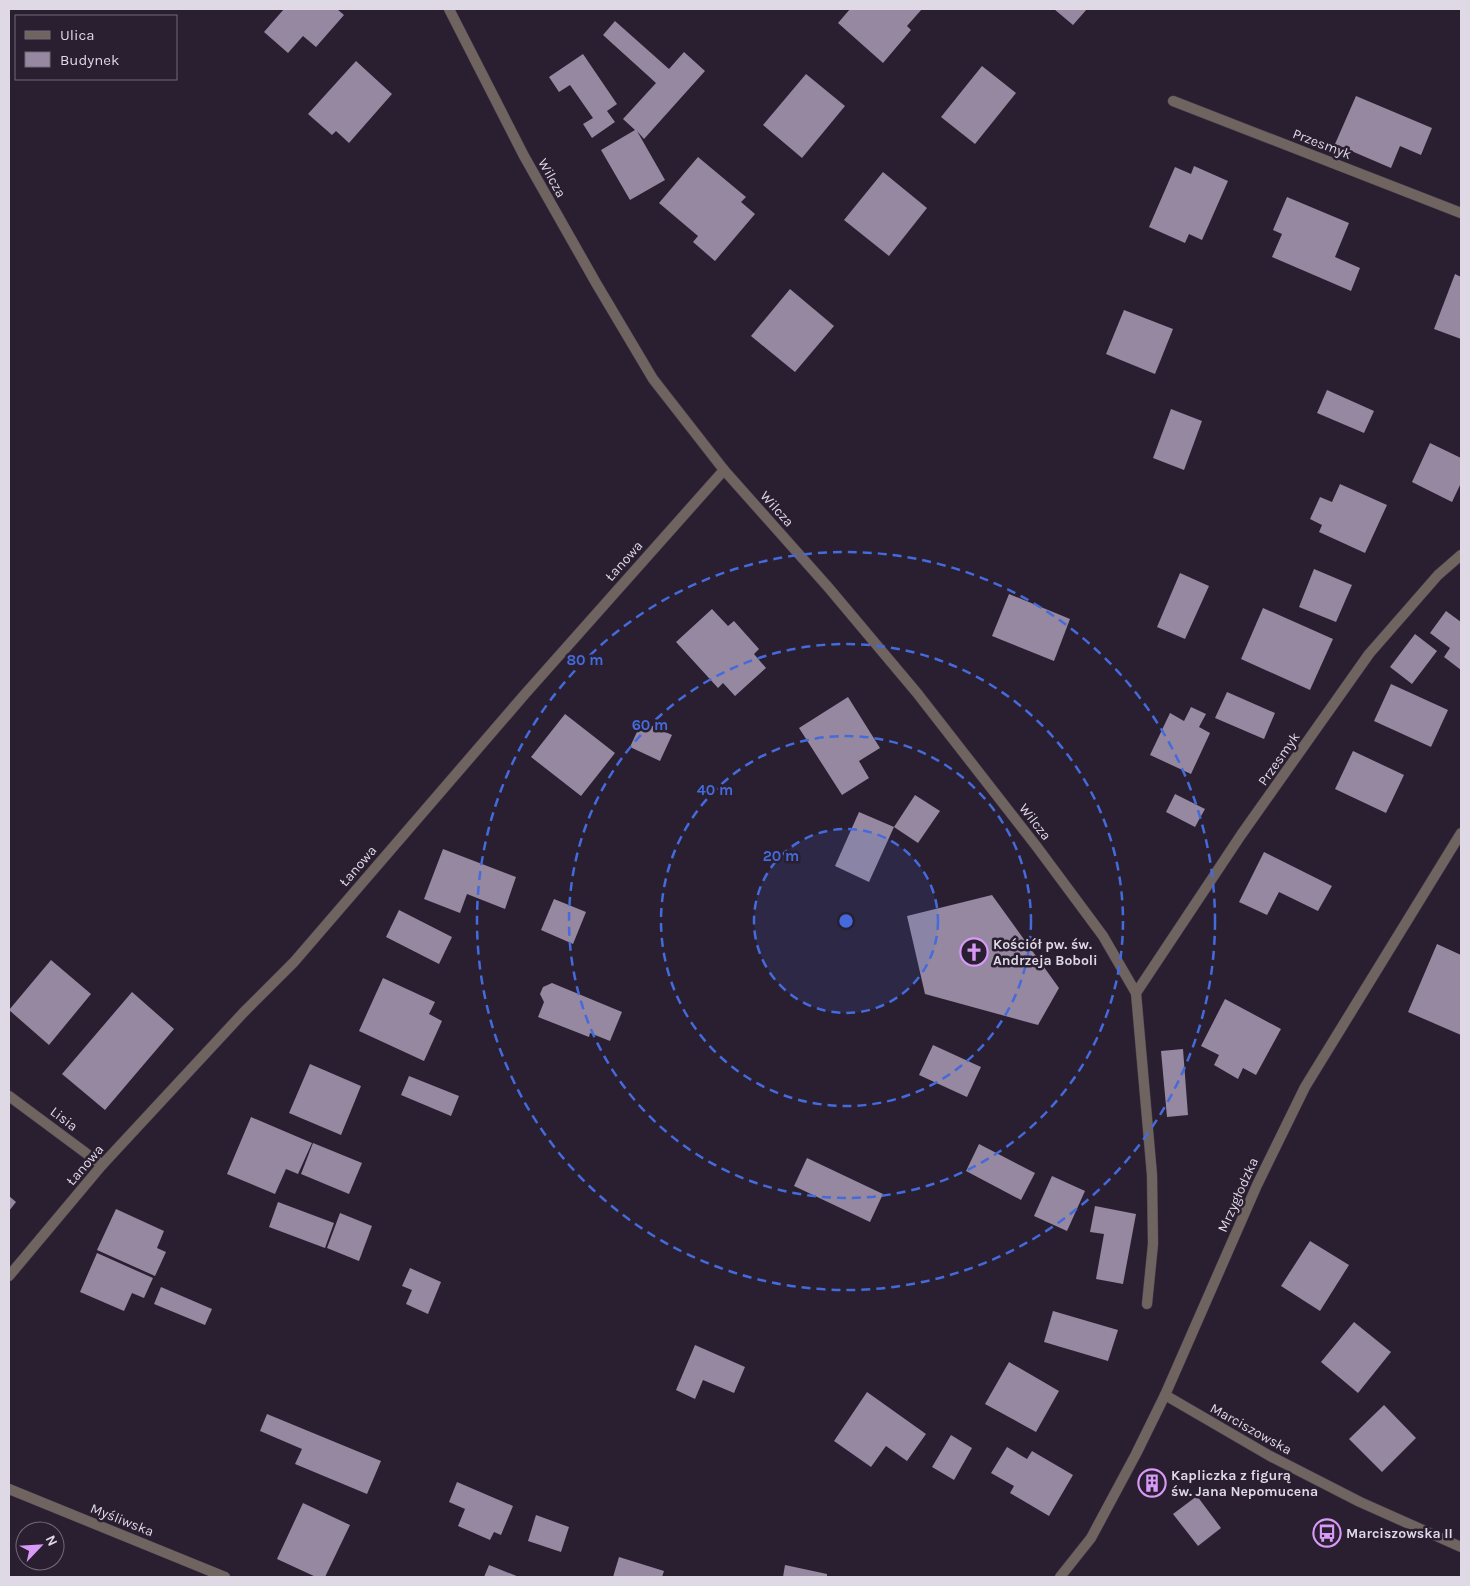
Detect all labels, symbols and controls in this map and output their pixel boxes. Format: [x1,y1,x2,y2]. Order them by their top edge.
legend [15,15,178,80]
text: Ulica [60,26,94,44]
text: Budynek [60,51,119,69]
street label: Przesmyk [1290,125,1354,163]
street label: Wilcza [534,155,570,201]
street label: Wilcza [757,488,797,530]
street label: Łanowa [602,537,646,585]
text: 80 m [566,651,604,669]
text: 60 m [632,716,668,734]
street label: Przesmyk [1254,729,1304,789]
text: 40 m [697,781,733,799]
street label: Wilcza [1015,800,1055,844]
street label: Łanowa [336,842,380,890]
text: 20 m [763,847,799,865]
centre of rings [837,912,855,930]
place label: Kościół pw. św. Andrzeja Boboli [993,936,1098,969]
church icon: Kościół pw. św. Andrzeja Boboli [959,937,989,967]
street label: Lisia [47,1103,81,1135]
street label: Łanowa [63,1141,107,1189]
street label: Mrzygłodzka [1214,1155,1262,1235]
street label: Marciszowska [1207,1400,1295,1458]
place label: Kapliczka z figurą św. Jana Nepomucena [1171,1467,1318,1500]
building icon: Kapliczka z figurą św. Jana Nepomucena [1137,1468,1167,1498]
street label: Myśliwska [88,1500,156,1540]
bus stop icon: Marciszowska II [1312,1518,1342,1548]
north arrow [15,1521,65,1571]
place label: Marciszowska II [1346,1525,1453,1542]
text: N [42,1533,61,1549]

